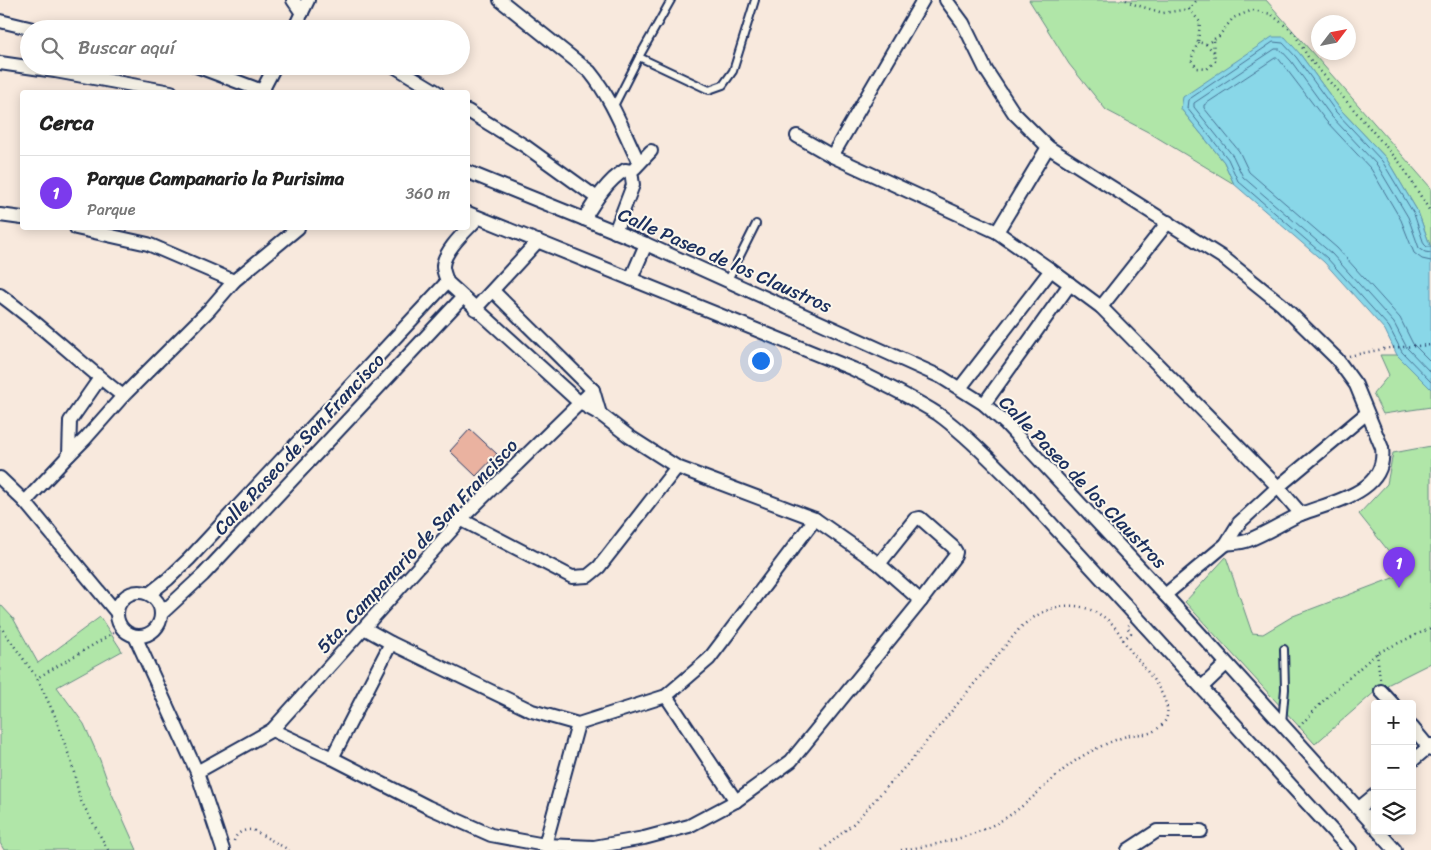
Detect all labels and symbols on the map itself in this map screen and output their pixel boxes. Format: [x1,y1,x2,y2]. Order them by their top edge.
north arrow [1311,15,1356,60]
street label: Calle Paseo de los Claustros [613,198,838,322]
street label: Calle Paseo de San Francisco [205,345,393,543]
your location [748,348,774,374]
street label: Calle Paseo de los Claustros [991,387,1175,577]
street label: 5ta. Campanario de San Francisco [308,430,526,661]
pin: 1 [1383,547,1415,588]

